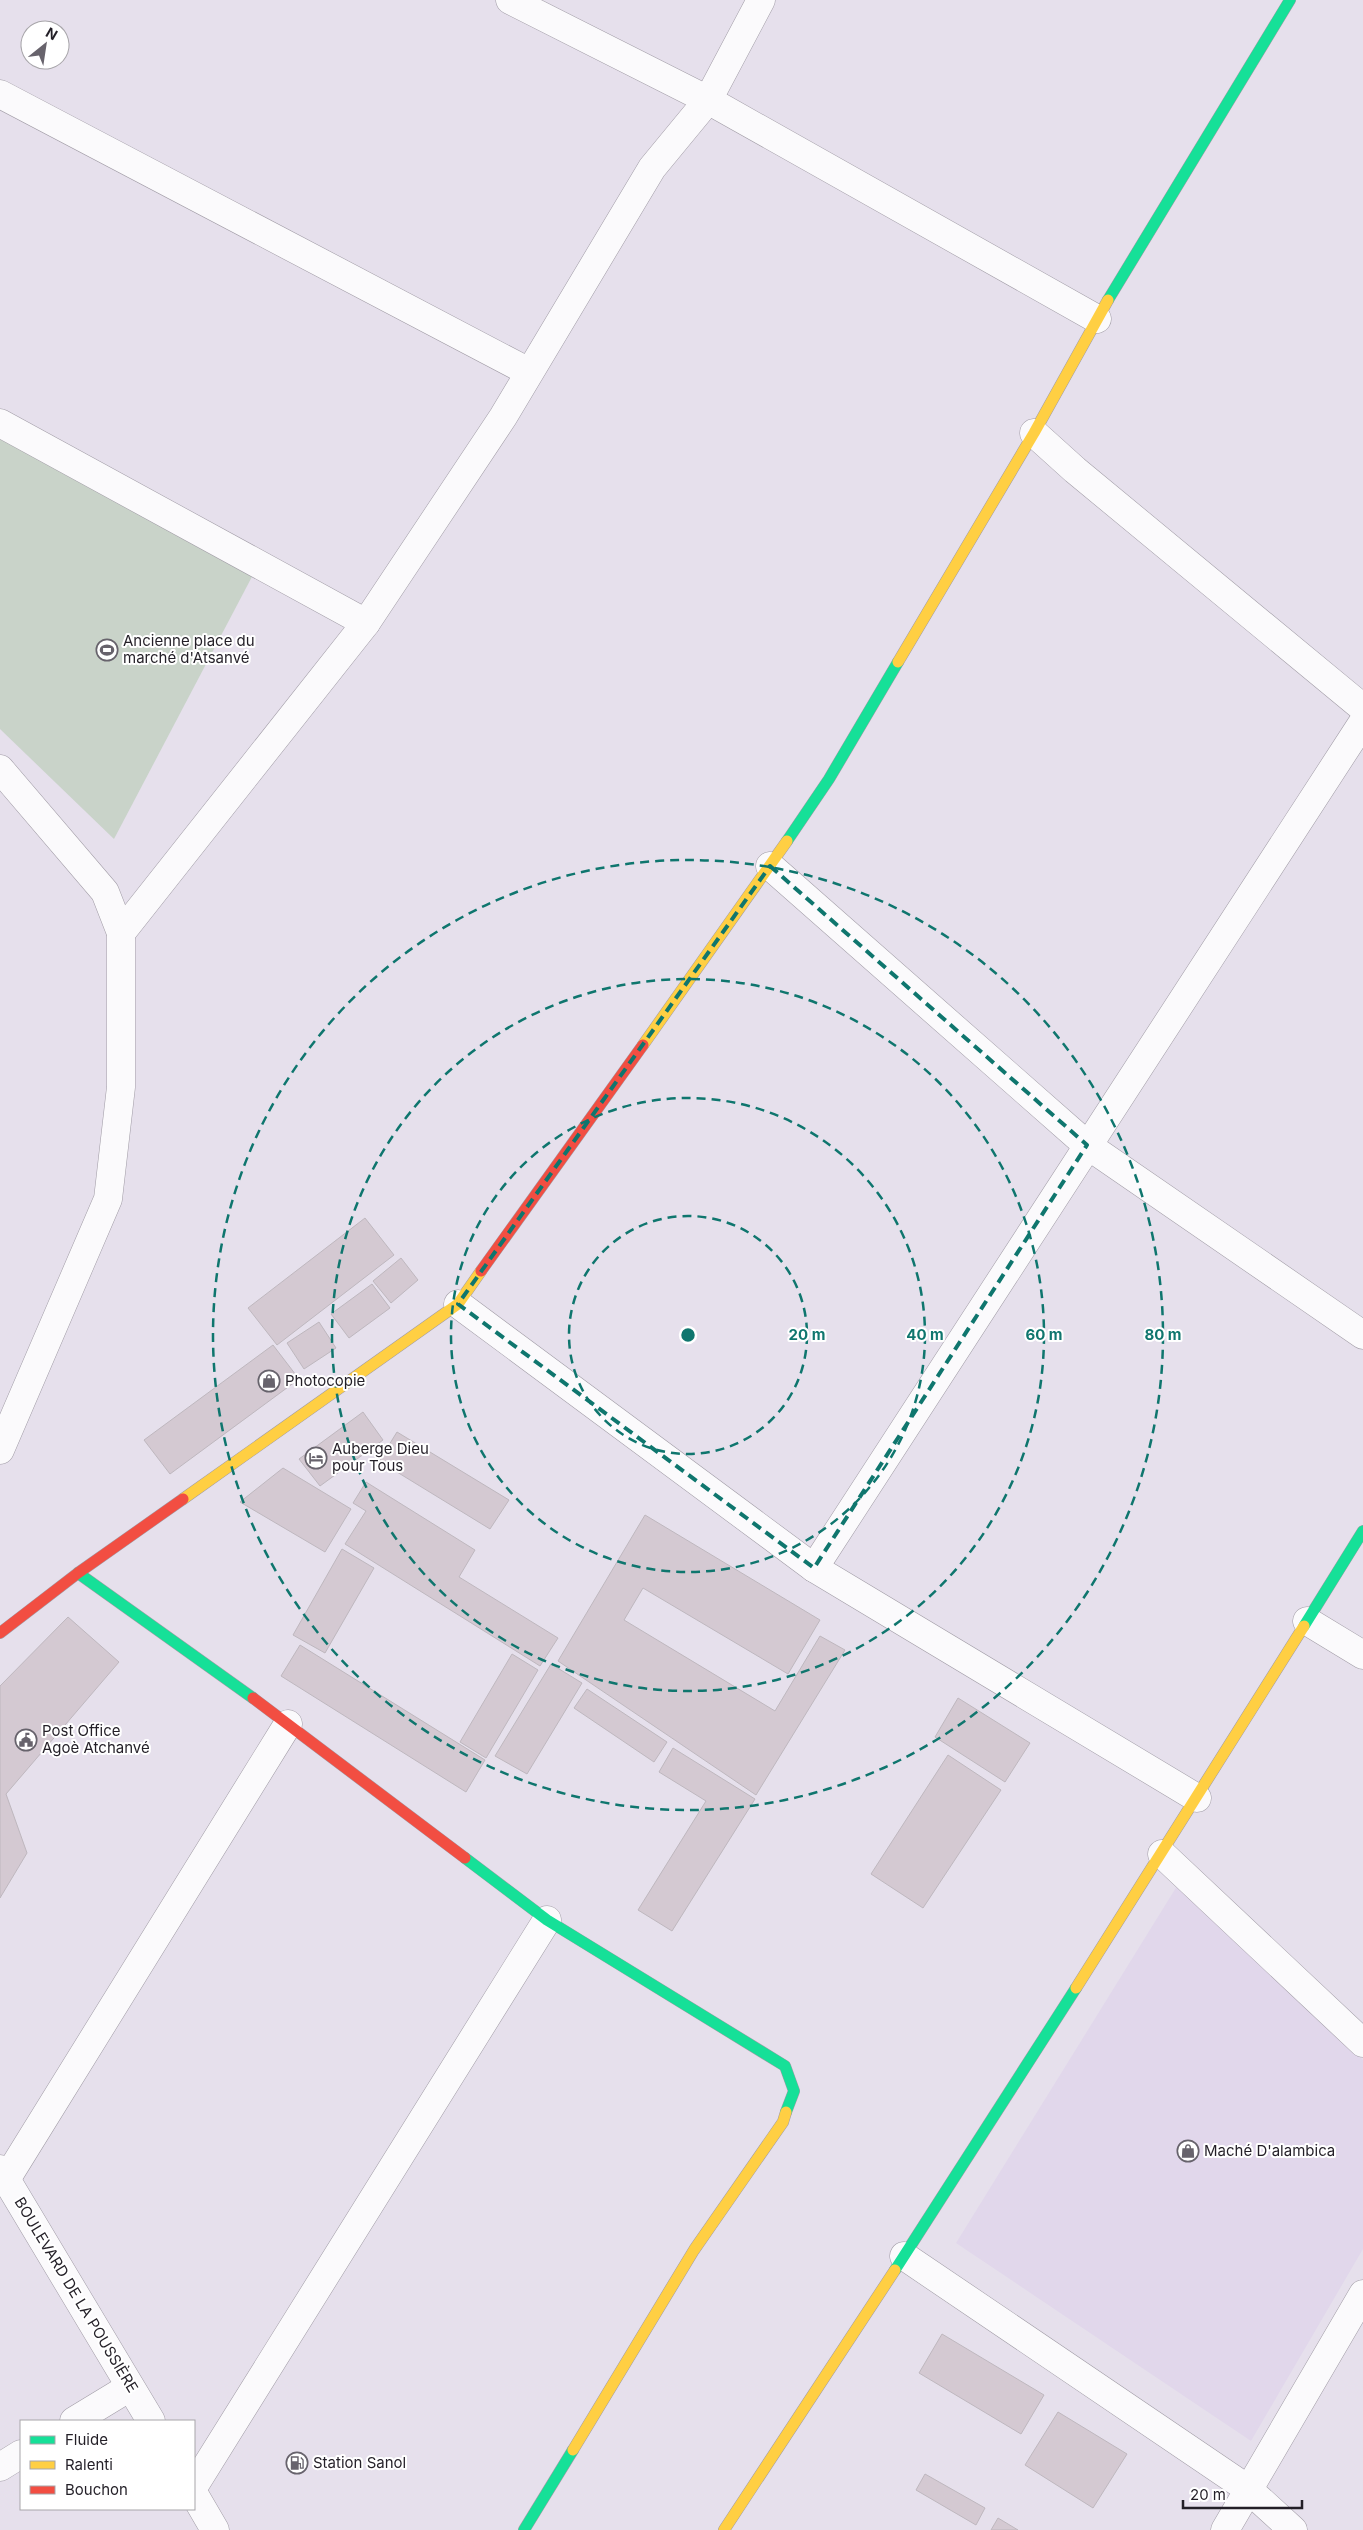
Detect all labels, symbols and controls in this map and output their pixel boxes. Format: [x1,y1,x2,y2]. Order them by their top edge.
north arrow [20,20,70,70]
text: N [43,23,61,43]
place label: Ancienne place du marché d'Atsanvé [123,631,255,667]
sports icon: Ancienne place du marché d'Atsanvé [95,638,119,662]
text: 20 m [789,1325,825,1344]
text: 40 m [906,1325,944,1344]
text: 60 m [1025,1325,1063,1344]
text: 80 m [1144,1325,1182,1344]
centre of rings [679,1326,697,1344]
shop icon: Photocopie [257,1369,281,1393]
place label: Photocopie [285,1371,365,1390]
place label: Auberge Dieu pour Tous [332,1439,429,1475]
hotel icon: Auberge Dieu pour Tous [304,1446,328,1470]
place label: Post Office Agoè Atchanvé [42,1721,150,1757]
public building icon: Post Office Agoè Atchanvé [14,1728,38,1752]
shop icon: Maché D'alambica [1176,2139,1200,2163]
place label: Maché D'alambica [1204,2141,1335,2160]
street label: BOULEVARD DE LA POUSSIÈRE [10,2194,142,2396]
legend [20,2420,195,2510]
text: Fluide [65,2430,108,2449]
fuel station icon: Station Sanol [285,2451,309,2475]
place label: Station Sanol [313,2453,406,2472]
text: Ralenti [65,2455,113,2474]
scale bar [1183,2478,1302,2510]
text: Bouchon [65,2480,128,2499]
text: 20 m [1190,2485,1226,2504]

